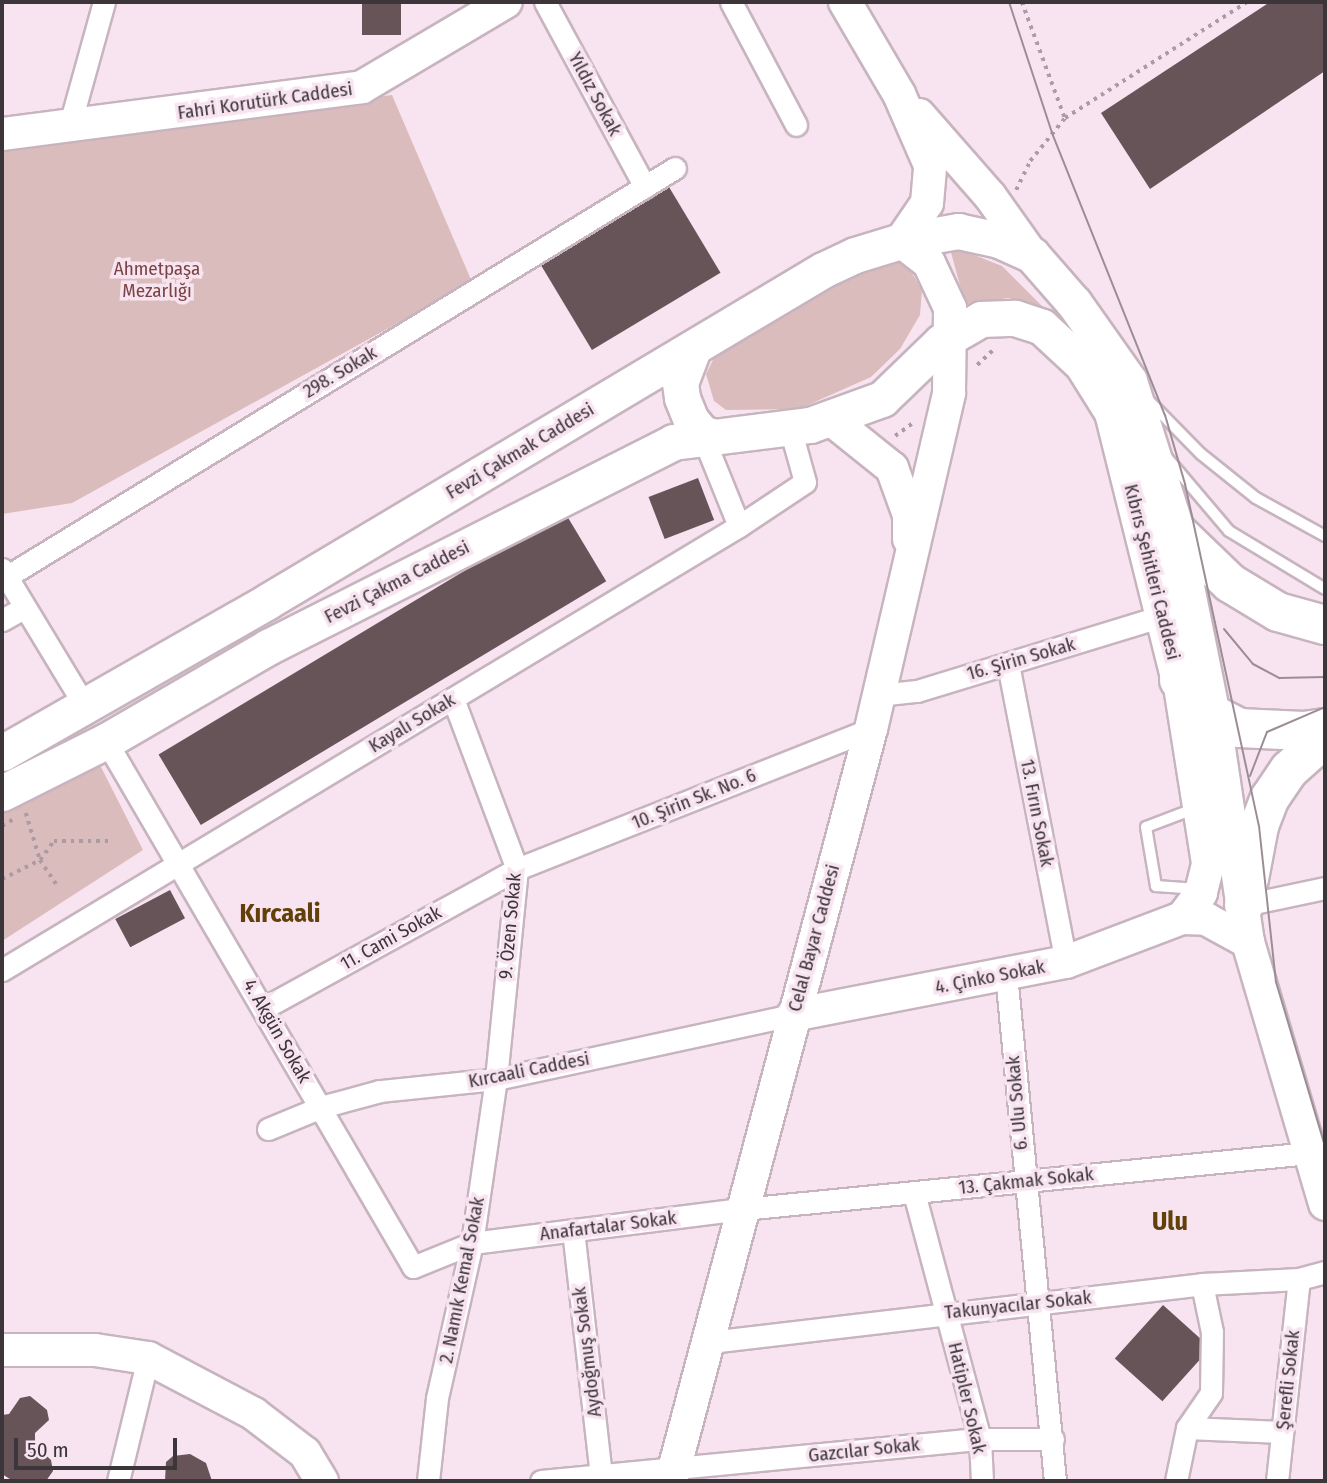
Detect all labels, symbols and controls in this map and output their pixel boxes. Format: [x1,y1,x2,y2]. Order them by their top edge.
street label: Yıldız Sokak [563,48,627,140]
street label: Fahri Korutürk Caddesi [176,77,354,125]
park label: Ahmetpaşa Mezarlığı [114,258,200,302]
street label: 298. Sokak [299,341,381,403]
street label: Fevzi Çakmak Caddesi [442,398,598,504]
street label: Kıbrıs Şehitleri Caddesi [1119,482,1185,662]
street label: Fevzi Çakma Caddesi [321,536,473,628]
street label: 16. Şirin Sokak [964,633,1078,685]
street label: Kayalı Sokak [365,688,459,758]
street label: 13. Fırın Sokak [1015,757,1059,869]
street label: 10. Şirin Sk. No. 6 [629,764,759,834]
street label: Celal Bayar Caddesi [783,862,845,1014]
street label: 9. Özen Sokak [494,872,526,980]
district label: Kırcaali [240,898,320,930]
street label: 11. Cami Sokak [337,901,445,975]
street label: 4. Çinko Sokak [933,955,1047,999]
street label: 4. Akgün Sokak [238,975,316,1087]
street label: Kırcaali Caddesi [466,1047,592,1093]
street label: 6. Ulu Sokak [1002,1055,1032,1151]
street label: 13. Çakmak Sokak [957,1163,1095,1199]
street label: 2. Namık Kemal Sokak [435,1195,489,1365]
street label: Anafartalar Sokak [538,1206,678,1246]
district label: Ulu [1152,1206,1188,1238]
street label: Aydoğmuş Sokak [568,1286,606,1418]
street label: Takunyacılar Sokak [943,1286,1093,1324]
street label: Şerefli Sokak [1271,1329,1305,1431]
street label: Hatipler Sokak [943,1340,991,1456]
scale bar [18,1424,180,1468]
street label: Gazcılar Sokak [807,1433,921,1467]
text: 50 m [27,1437,69,1463]

